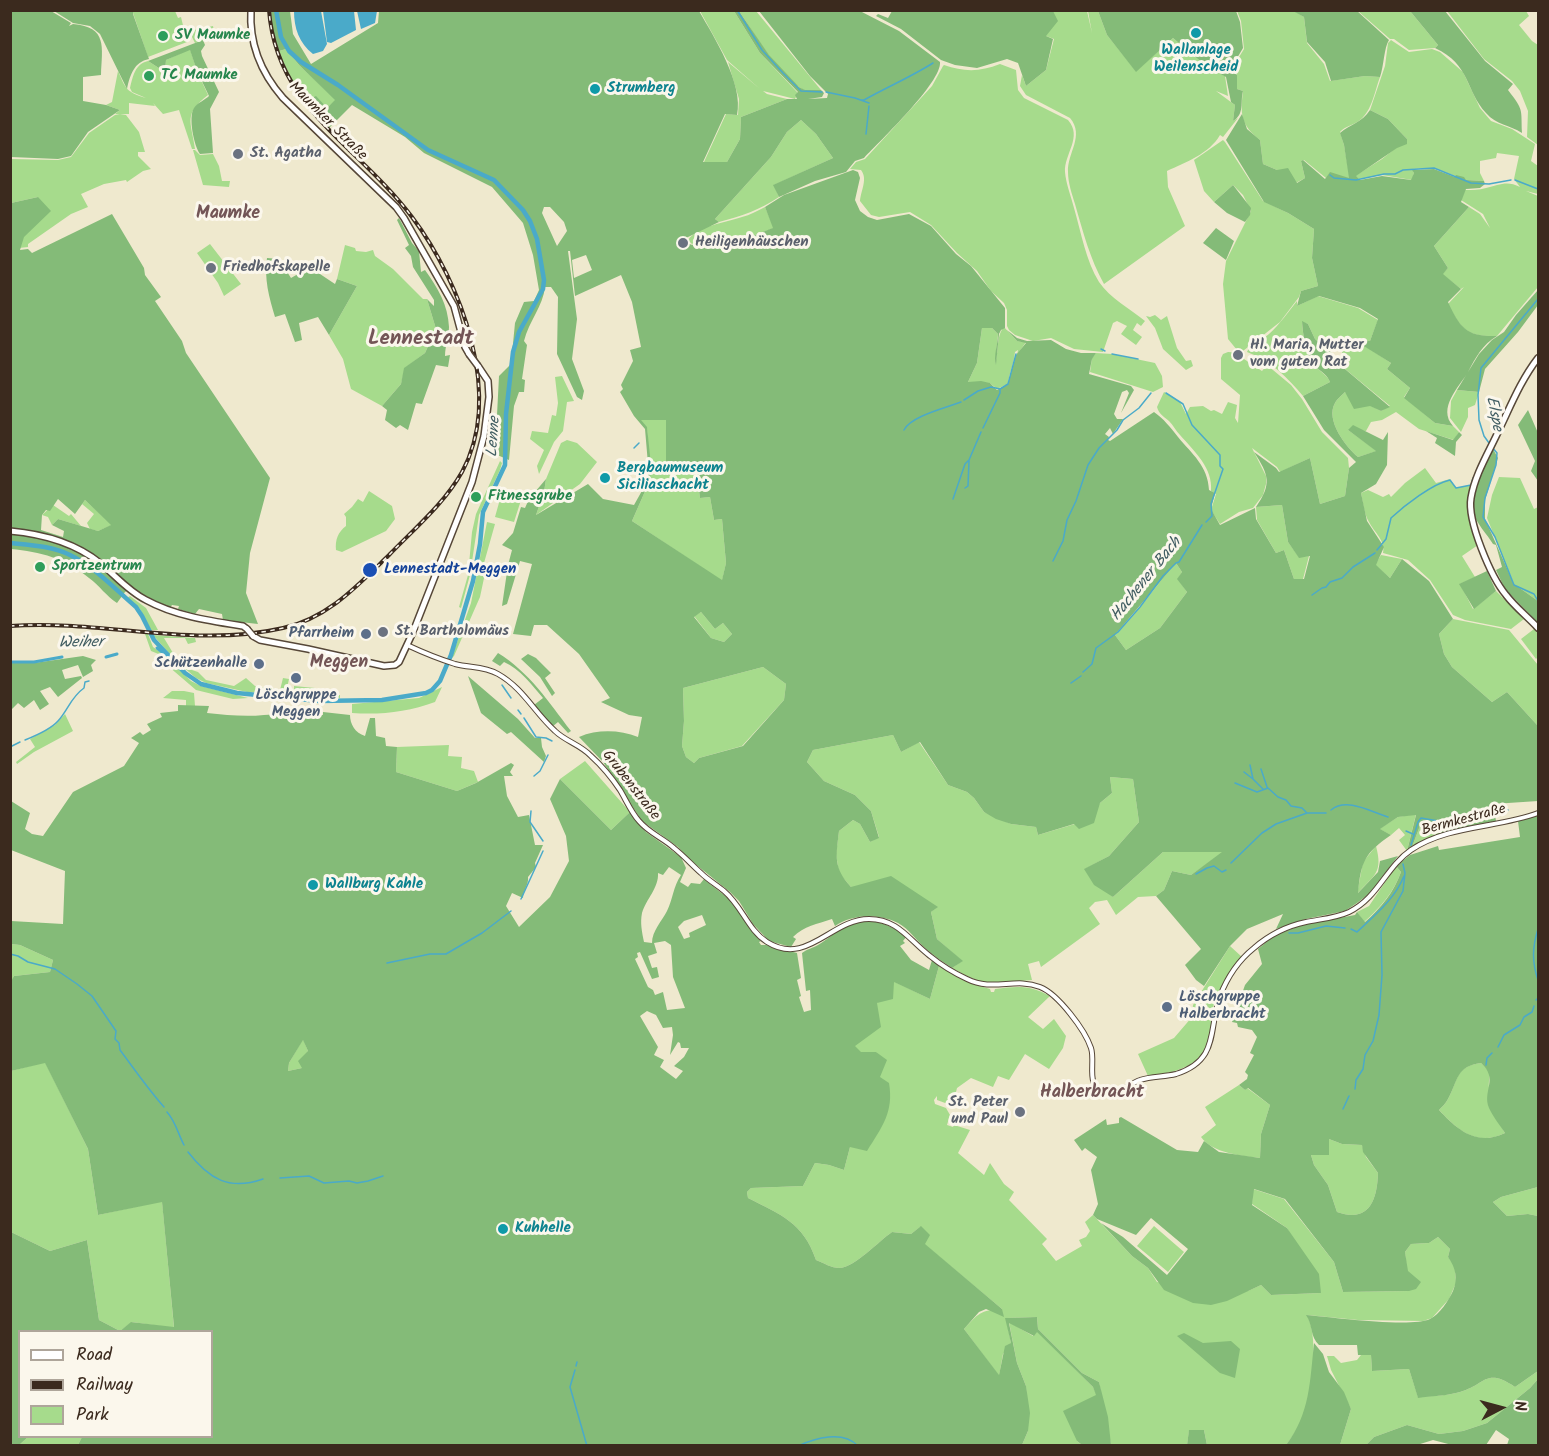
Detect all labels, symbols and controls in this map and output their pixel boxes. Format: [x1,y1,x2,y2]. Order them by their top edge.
marker: Wallanlage Weilenscheid [1189,26,1203,40]
place label: SV Maumke [175,27,250,45]
marker: SV Maumke [156,29,170,43]
place label: Wallanlage Weilenscheid [1154,42,1238,77]
place label: TC Maumke [161,67,237,85]
marker: TC Maumke [142,69,156,83]
street label: Maumker Straße [284,79,370,165]
place label: Strumberg [607,80,676,98]
marker: Strumberg [588,82,602,96]
place label: St. Agatha [250,145,322,163]
marker: St. Agatha [231,147,245,161]
district label: Maumke [196,204,260,226]
place label: Heiligenhäuschen [695,234,809,252]
marker: Heiligenhäuschen [676,236,690,250]
place label: Friedhofskapelle [223,259,330,277]
marker: Friedhofskapelle [204,261,218,275]
district label: Lennestadt [368,327,474,353]
place label: Hl. Maria, Mutter vom guten Rat [1250,337,1364,372]
marker: Hl. Maria, Mutter vom guten Rat [1231,348,1245,362]
water label: Elspe [1480,395,1506,433]
water label: Lenne [484,416,506,458]
place label: Bergbaumuseum Siciliaschacht [617,460,723,495]
marker: Bergbaumuseum Siciliaschacht [598,471,612,485]
place label: Fitnessgrube [488,488,572,506]
marker: Fitnessgrube [469,490,483,504]
water label: Hachener Bach [1107,534,1187,626]
place label: Sportzentrum [52,558,142,576]
marker: Sportzentrum [33,560,47,574]
marker: Lennestadt-Meggen [361,561,379,579]
place label: Lennestadt-Meggen [384,561,516,579]
place label: St. Bartholomäus [395,623,509,641]
place label: Pfarrheim [289,625,354,643]
marker: St. Bartholomäus [376,625,390,639]
marker: Pfarrheim [359,627,373,641]
water label: Weiher [59,634,103,654]
district label: Meggen [310,653,368,675]
place label: Schützenhalle [155,655,247,673]
marker: Schützenhalle [252,657,266,671]
marker: Löschgruppe Meggen [289,671,303,685]
place label: Löschgruppe Meggen [255,687,337,722]
street label: Grubenstraße [597,747,663,825]
street label: Bermkestraße [1420,801,1508,841]
place label: Wallburg Kahle [325,876,423,894]
marker: Wallburg Kahle [306,878,320,892]
place label: Löschgruppe Halberbracht [1179,989,1266,1024]
marker: Löschgruppe Halberbracht [1160,1000,1174,1014]
district label: Halberbracht [1040,1083,1144,1105]
place label: St. Peter und Paul [949,1094,1008,1129]
marker: St. Peter und Paul [1013,1105,1027,1119]
place label: Kuhhelle [515,1220,571,1238]
marker: Kuhhelle [496,1222,510,1236]
legend [18,1330,213,1438]
text: Road [76,1341,112,1370]
text: Railway [76,1371,133,1400]
north arrow [1471,1378,1531,1438]
text: N [1506,1400,1532,1412]
text: Park [76,1401,109,1430]

